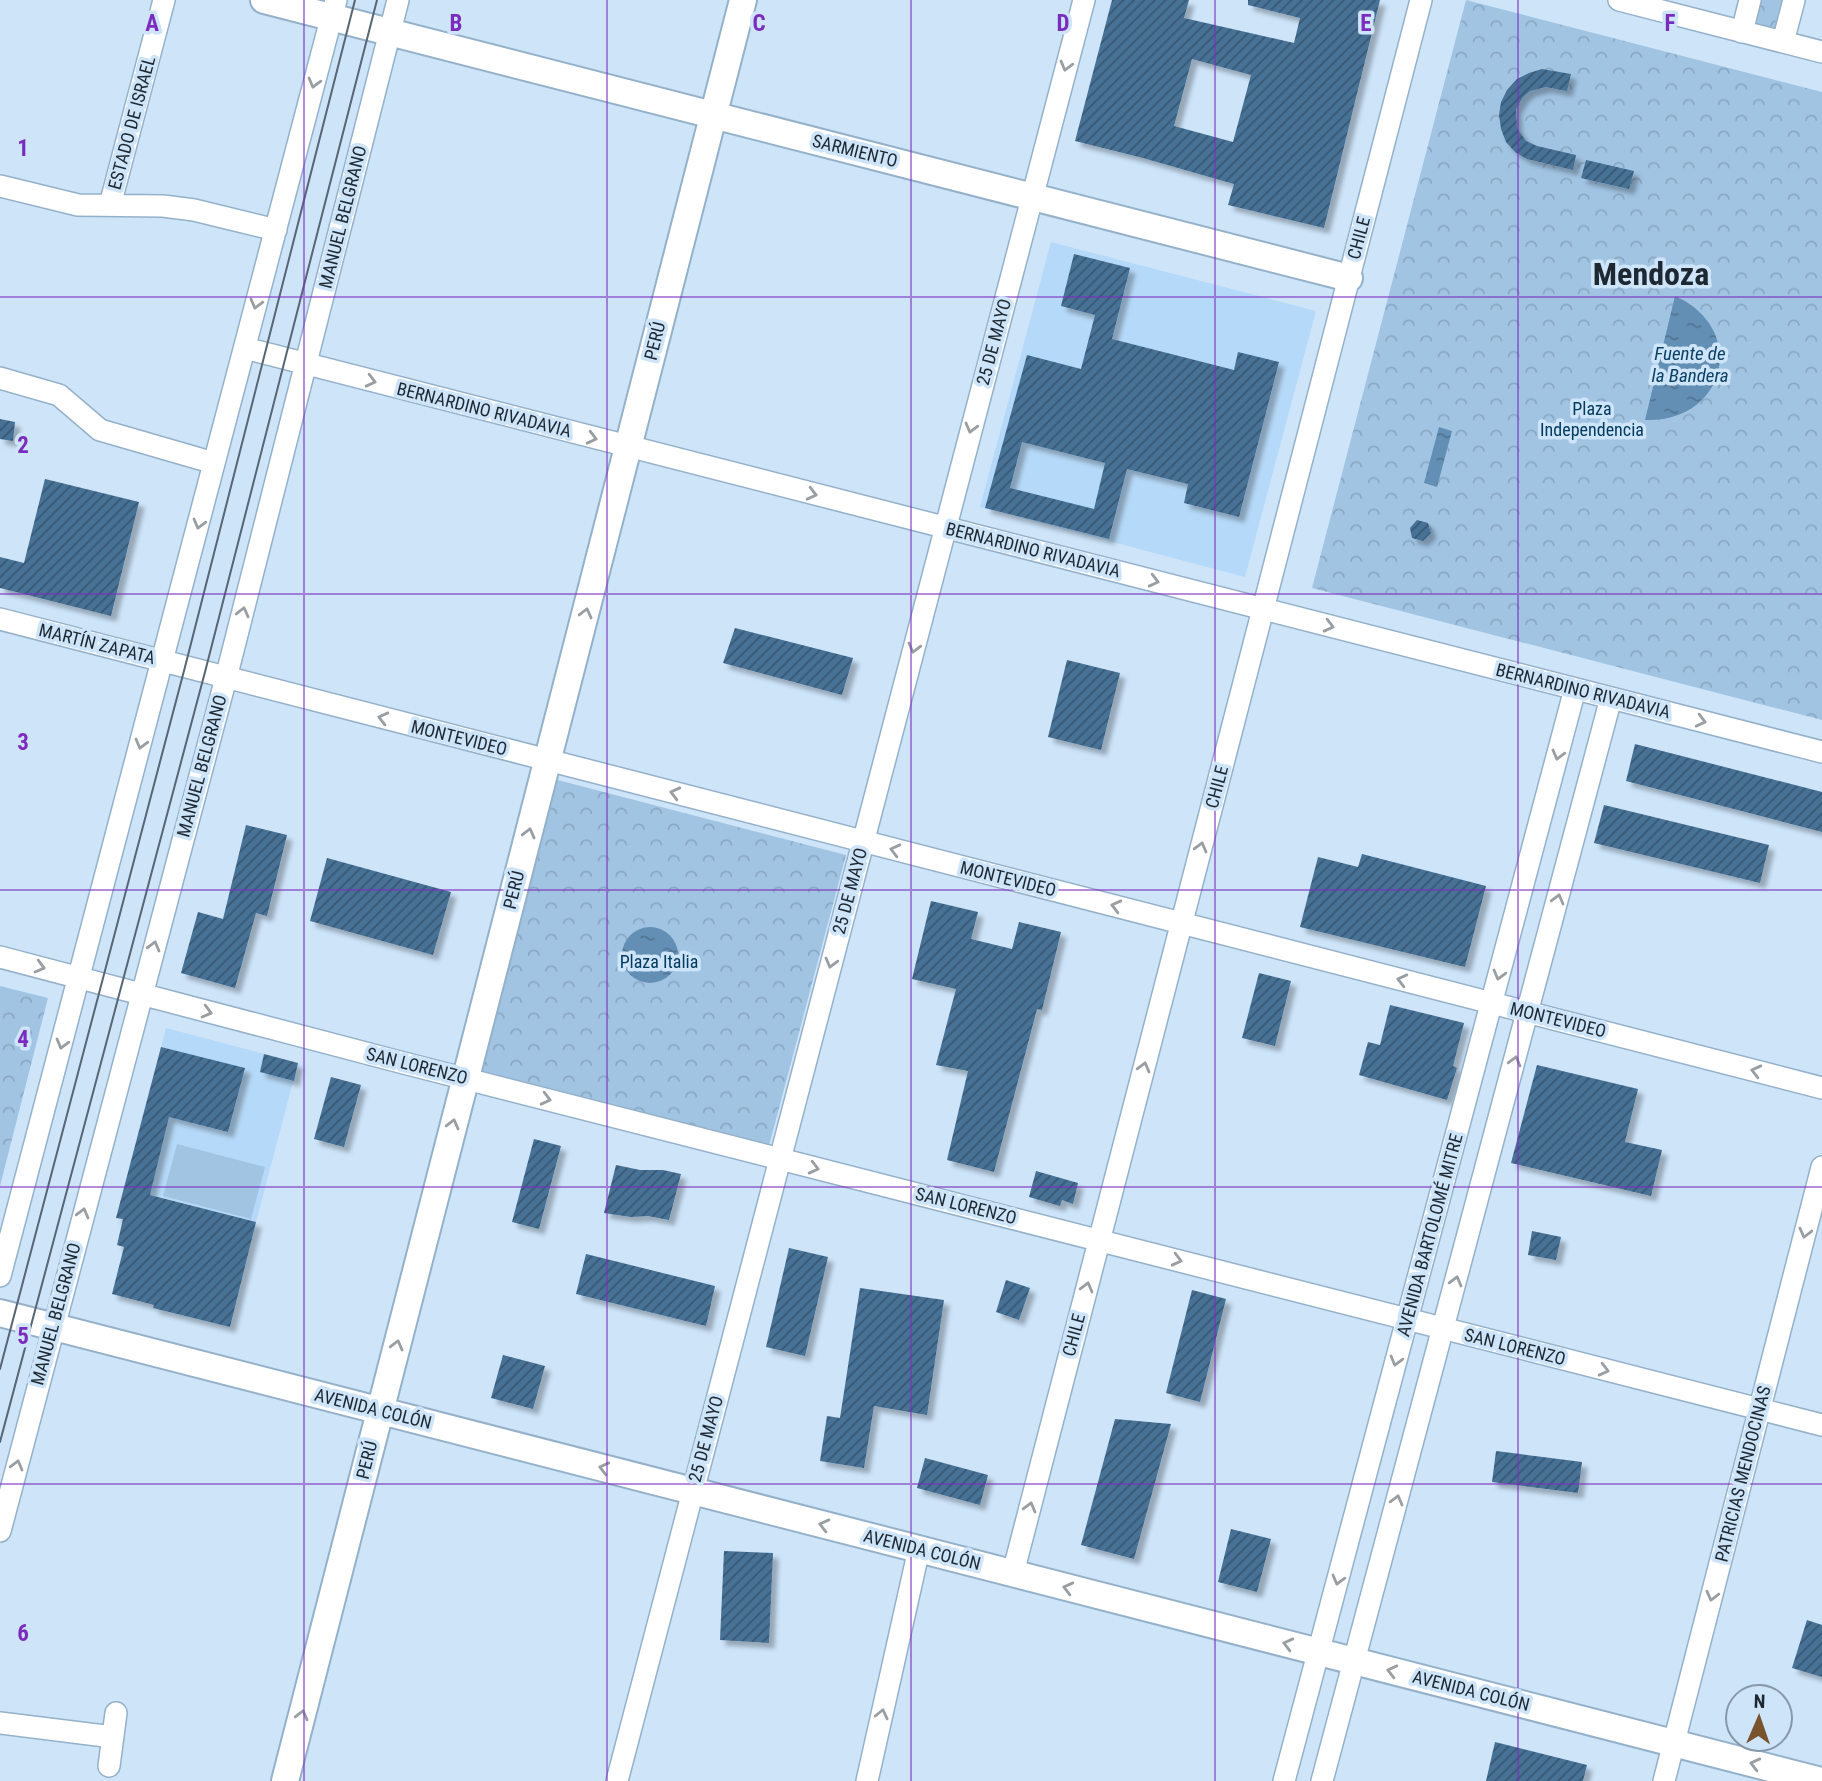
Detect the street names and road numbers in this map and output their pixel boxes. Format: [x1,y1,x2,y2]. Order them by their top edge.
street label: ESTADO DE ISRAEL [104,53,160,192]
street label: SARMIENTO [810,130,900,171]
street label: MANUEL BELGRANO [315,143,370,290]
street label: CHILE [1343,214,1374,262]
street label: 25 DE MAYO [972,296,1015,387]
street label: PERÚ [640,320,669,362]
street label: BERNARDINO RIVADAVIA [395,378,574,442]
street label: BERNARDINO RIVADAVIA [944,518,1123,582]
street label: MARTÍN ZAPATA [37,619,158,668]
street label: BERNARDINO RIVADAVIA [1494,659,1673,723]
street label: MANUEL BELGRANO [172,692,231,839]
street label: MONTEVIDEO [409,715,509,760]
street label: CHILE [1201,763,1232,811]
street label: 25 DE MAYO [828,845,871,936]
street label: MONTEVIDEO [958,856,1058,901]
street label: PERÚ [499,869,528,911]
street label: MONTEVIDEO [1508,997,1608,1042]
street label: SAN LORENZO [364,1043,470,1088]
street label: AVENIDA BARTOLOMÉ MITRE [1392,1131,1467,1339]
street label: SAN LORENZO [913,1183,1019,1228]
street label: MANUEL BELGRANO [26,1240,85,1387]
street label: CHILE [1058,1311,1089,1359]
street label: SAN LORENZO [1462,1324,1568,1369]
street label: AVENIDA COLÓN [312,1384,434,1433]
street label: PATRICIAS MENDOCINAS [1710,1384,1775,1564]
street label: 25 DE MAYO [684,1393,727,1484]
street label: PERÚ [352,1439,381,1481]
street label: AVENIDA COLÓN [861,1525,983,1574]
street label: AVENIDA COLÓN [1410,1666,1532,1715]

